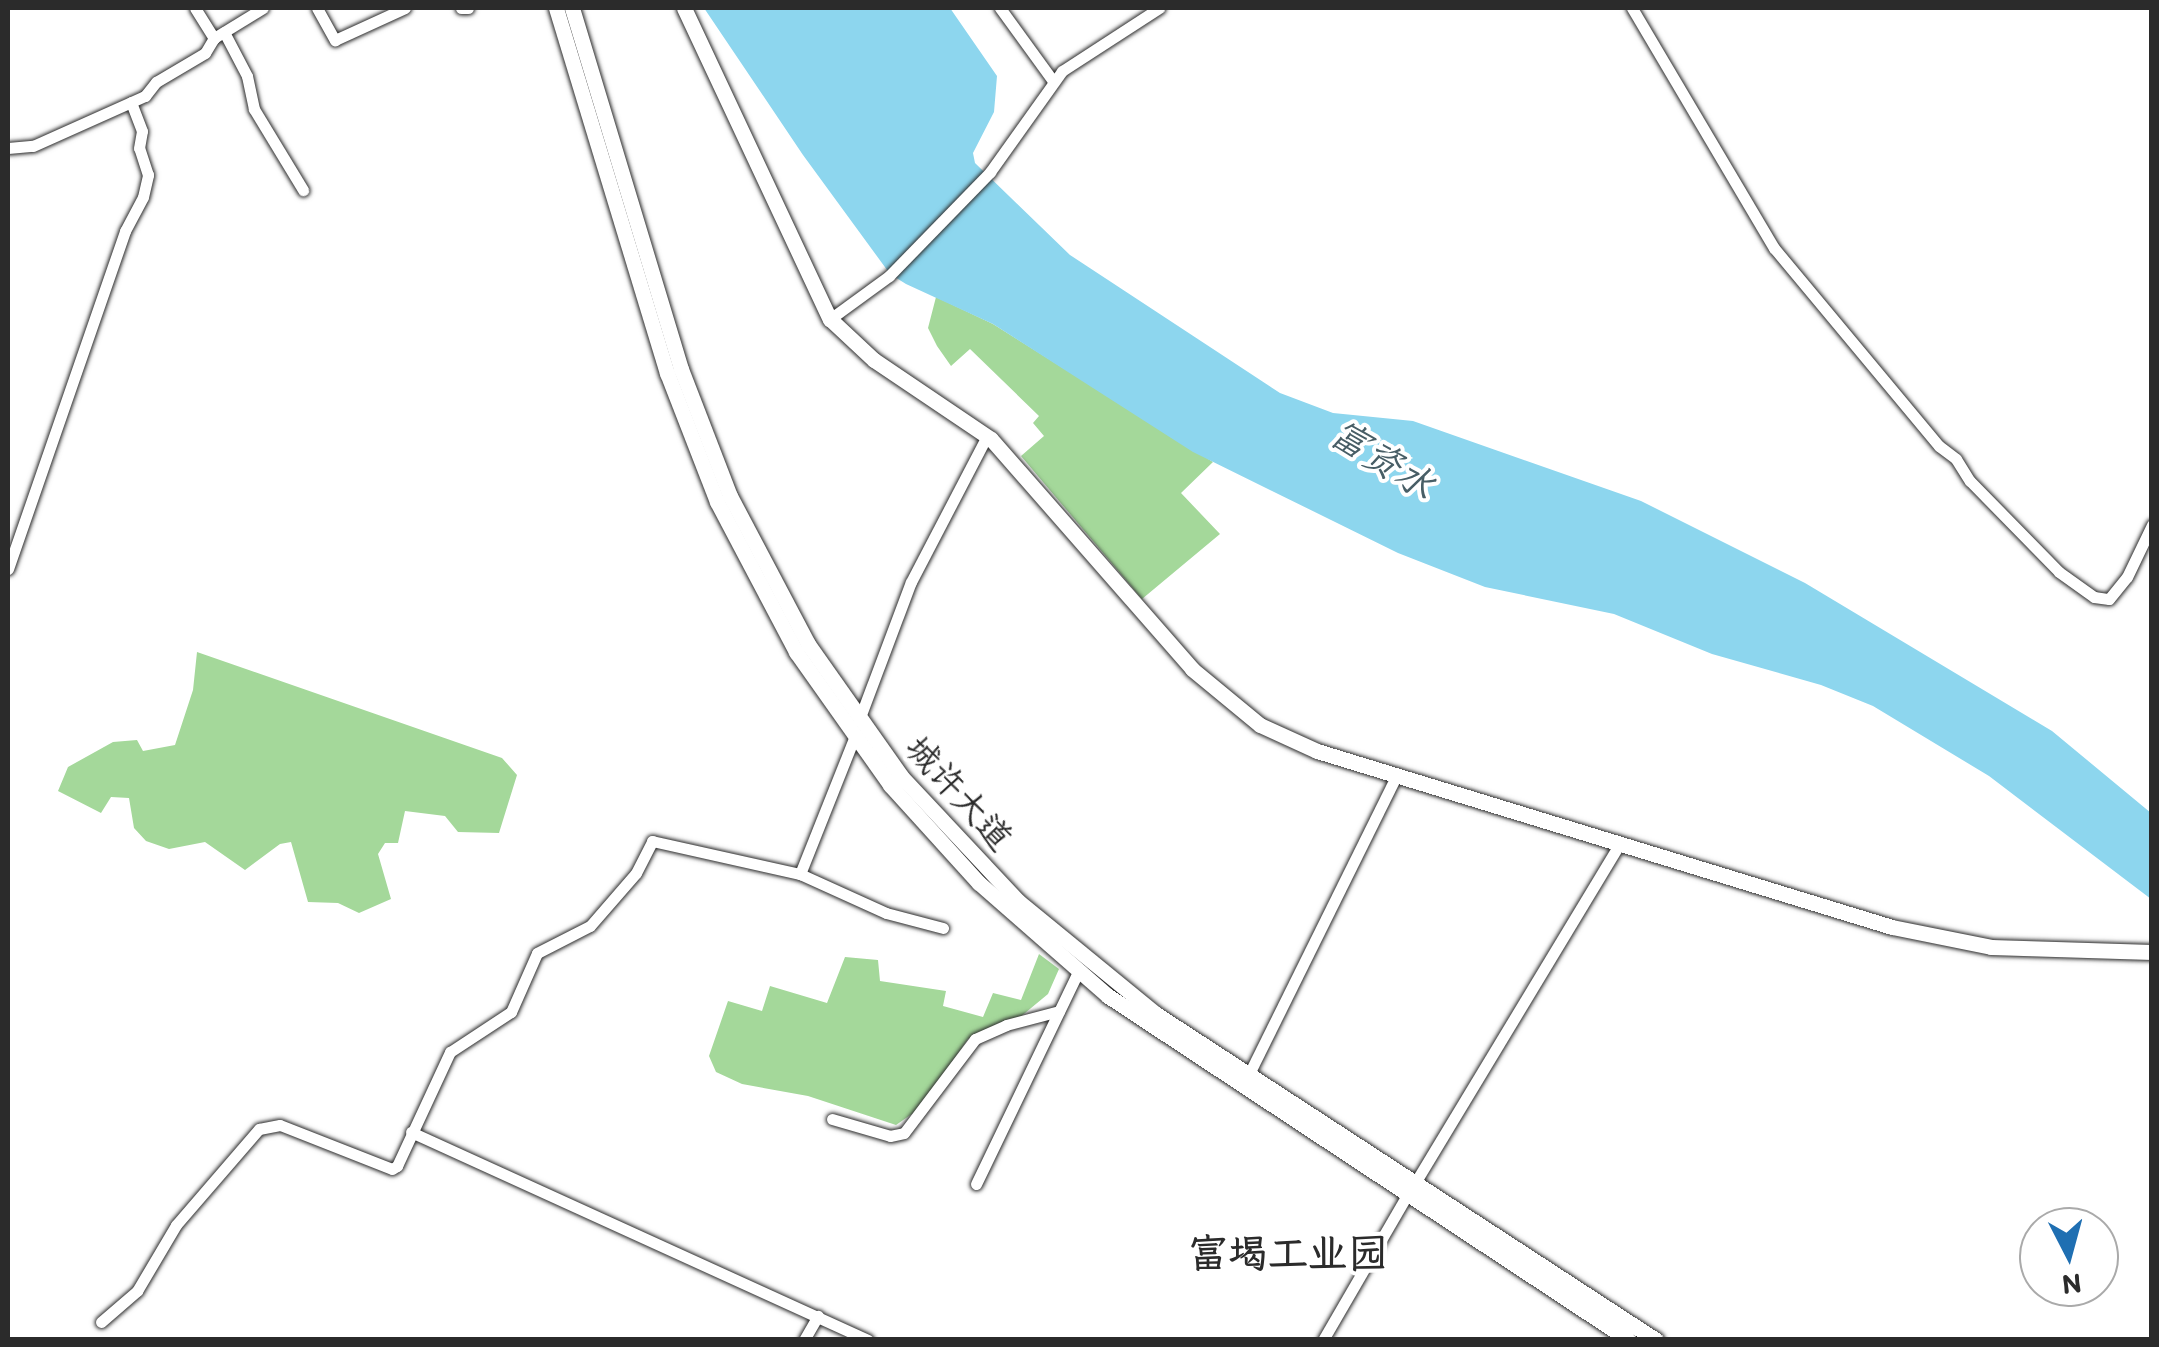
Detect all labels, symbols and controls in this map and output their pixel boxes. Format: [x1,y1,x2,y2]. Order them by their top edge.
water label: 富资水 [1322,410,1442,510]
street label: 城许大道 [897,727,1021,859]
north arrow [2019,1207,2119,1307]
district label: 富堨工业园 [1188,1229,1388,1277]
text: N [2061,1267,2083,1303]

